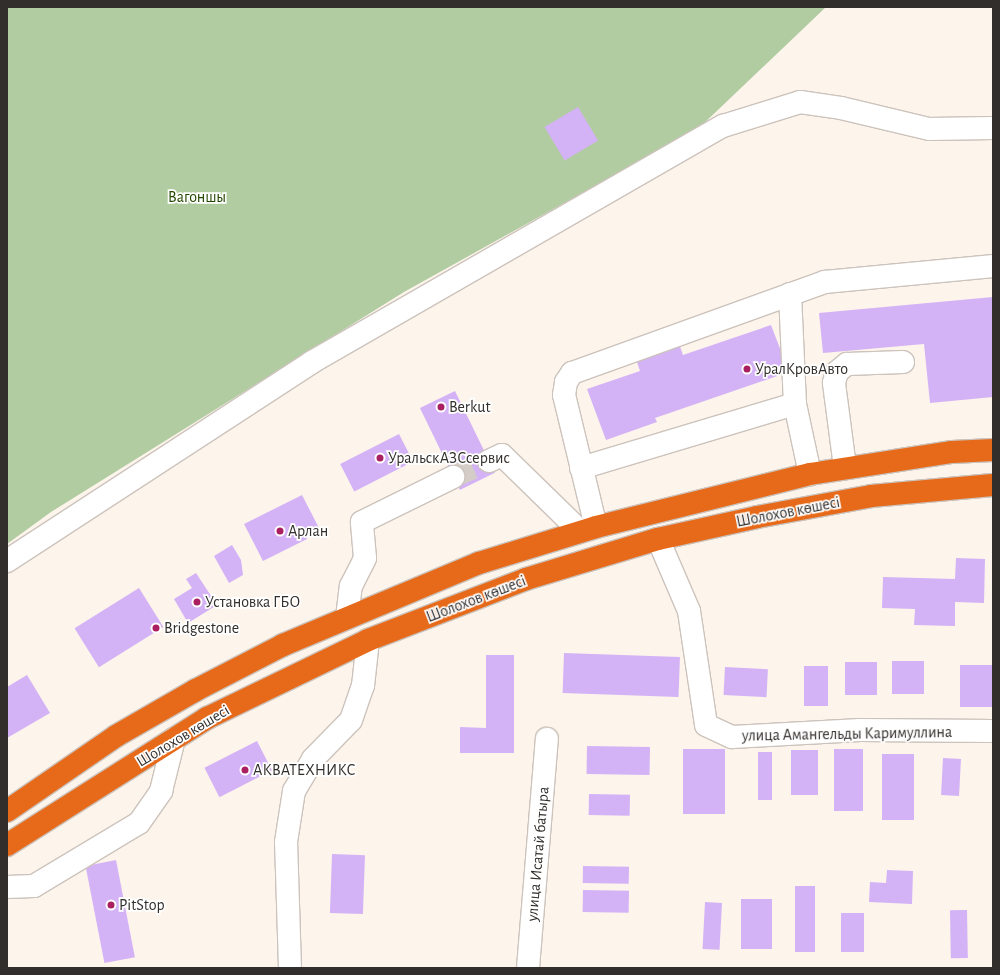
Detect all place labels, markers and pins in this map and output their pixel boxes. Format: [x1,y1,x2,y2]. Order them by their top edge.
place label: УралКровАвто [755,359,848,379]
marker: УралКровАвто [742,364,752,374]
place label: Berkut [449,397,491,417]
marker: Berkut [436,402,446,412]
place label: УральскАЗСсервис [388,448,510,468]
marker: УральскАЗСсервис [375,453,385,463]
place label: Арлан [288,521,328,541]
marker: Арлан [275,526,285,536]
place label: Установка ГБО [205,592,300,612]
marker: Установка ГБО [192,597,202,607]
place label: Bridgestone [164,618,239,638]
marker: Bridgestone [151,623,161,633]
place label: АКВАТЕХНИКС [253,760,355,780]
marker: АКВАТЕХНИКС [240,765,250,775]
place label: PitStop [119,895,165,915]
marker: PitStop [106,900,116,910]

